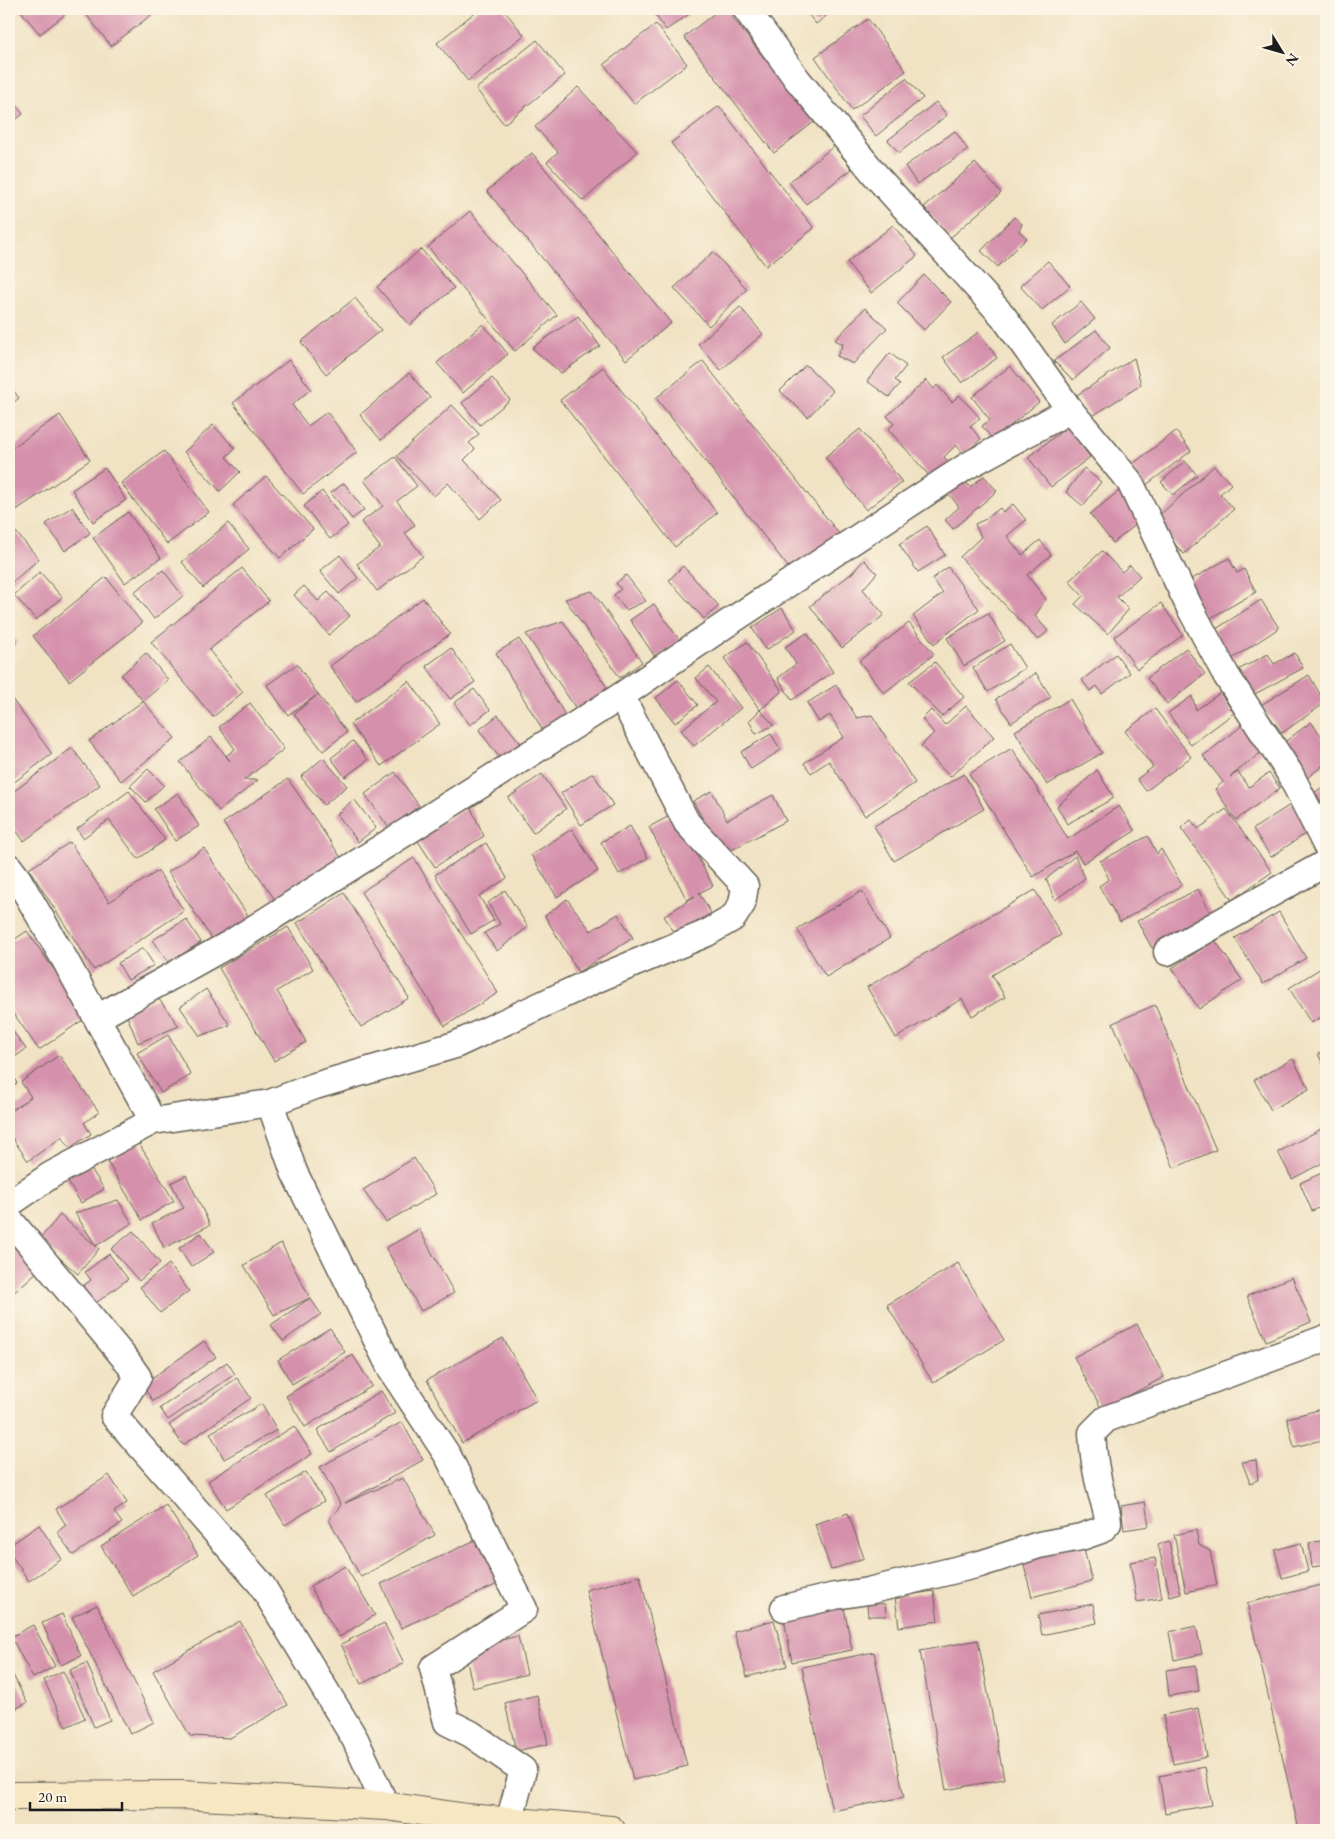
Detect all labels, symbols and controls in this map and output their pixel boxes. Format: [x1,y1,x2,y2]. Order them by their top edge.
north arrow [1258,28,1308,78]
text: N [1281,50,1303,70]
scale bar [30,1779,122,1811]
text: 20 m [38,1787,67,1806]

